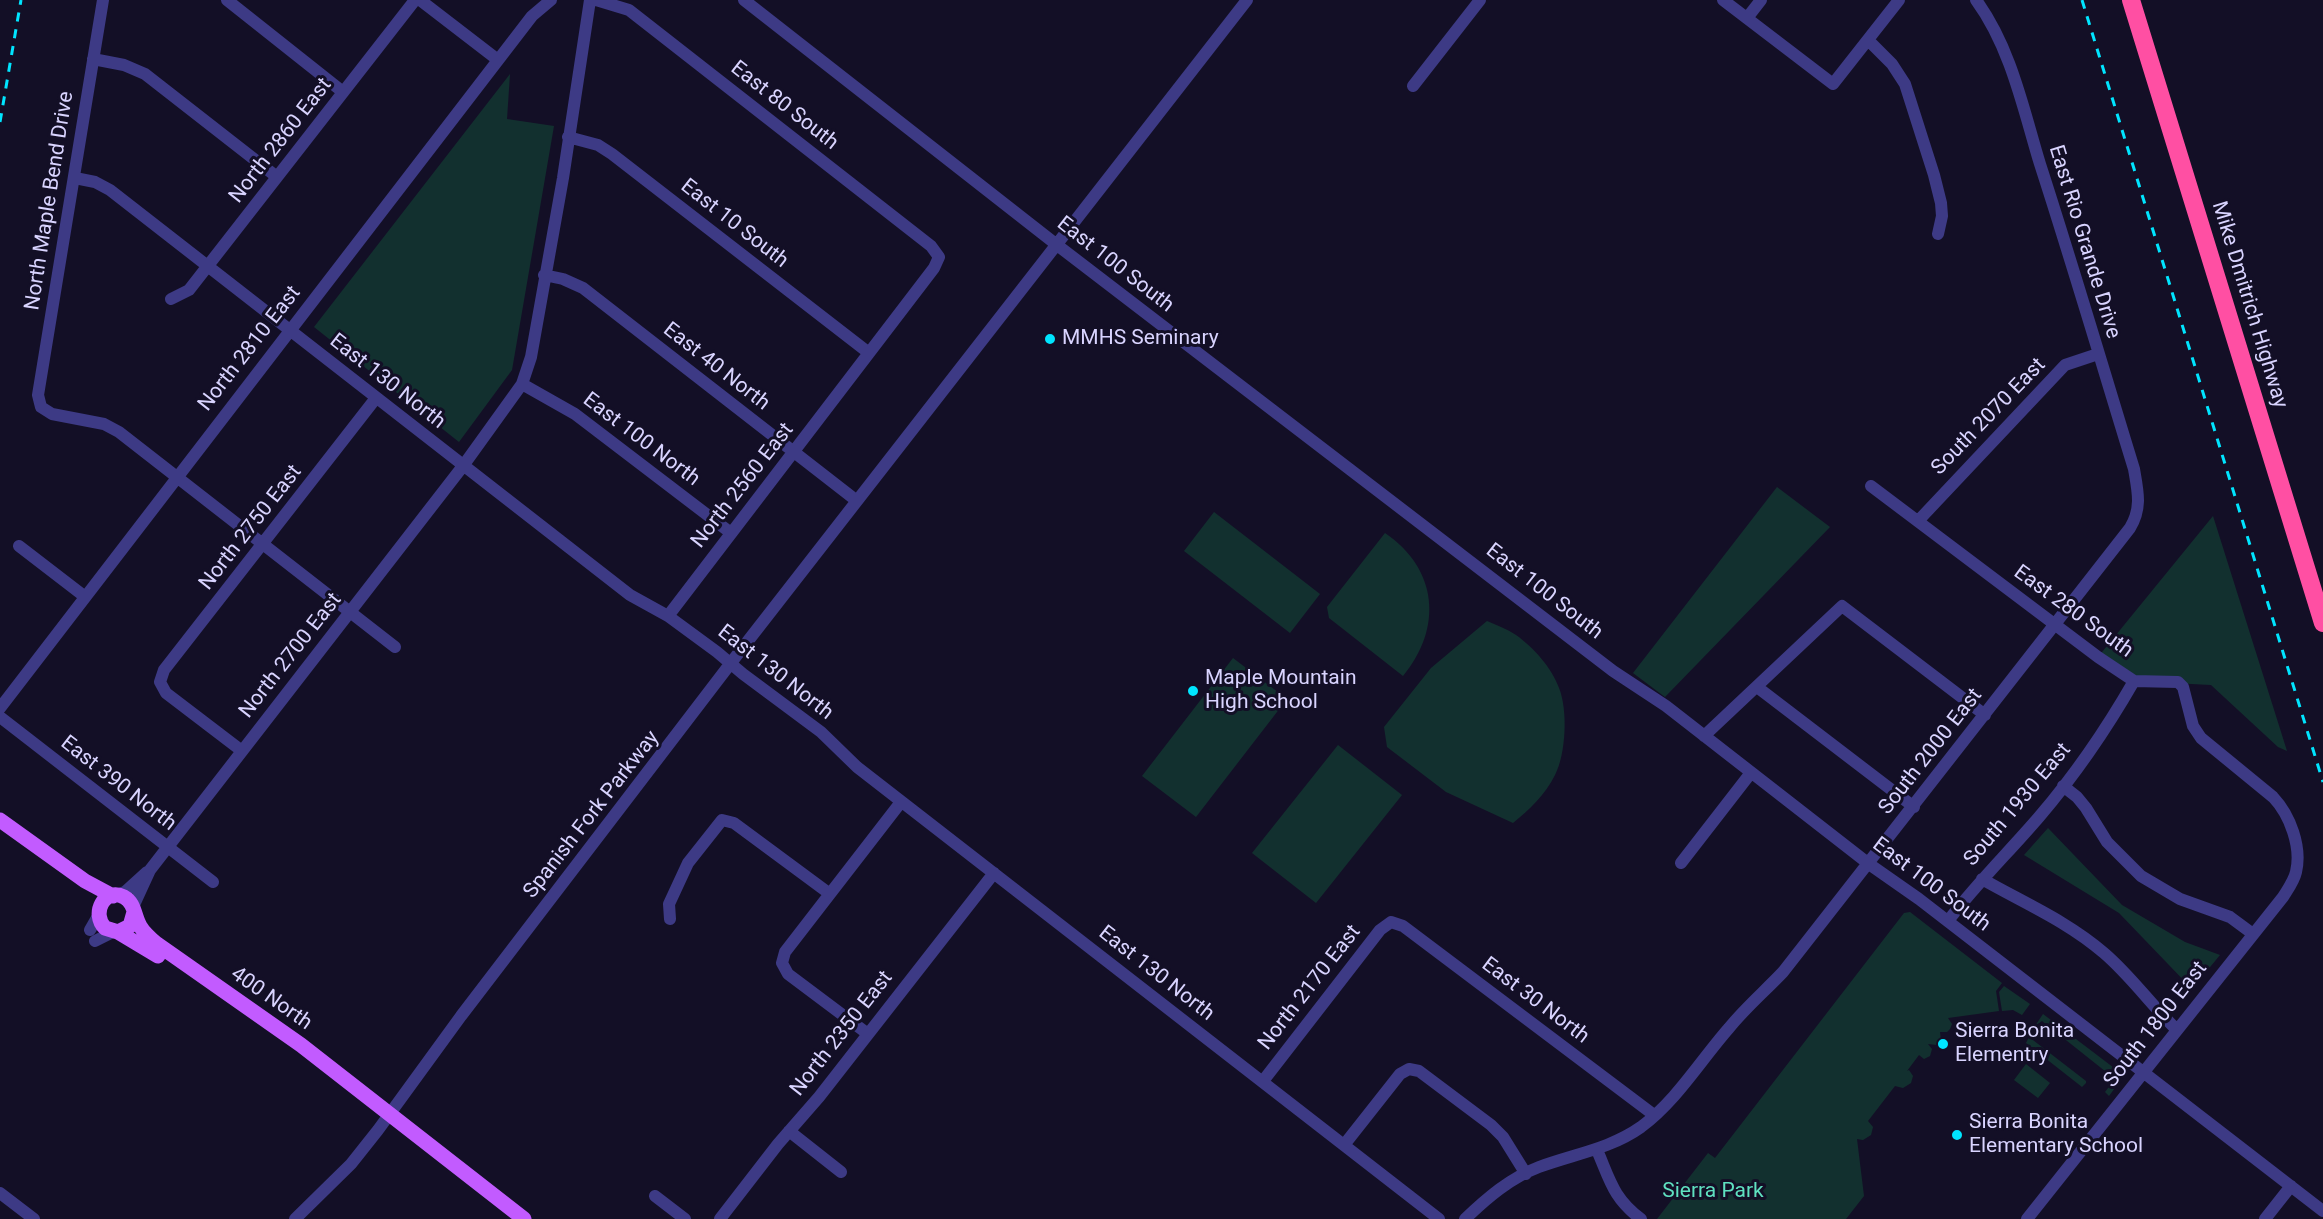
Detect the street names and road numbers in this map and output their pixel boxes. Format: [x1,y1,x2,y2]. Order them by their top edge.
street label: East 80 South [725,56,843,156]
street label: North 2860 East [224,73,338,209]
street label: North Maple Bend Drive [20,90,80,312]
street label: East Rio Grande Drive [2043,142,2125,342]
street label: East 10 South [675,174,793,274]
street label: Mike Dmitrich Highway [2206,199,2292,411]
street label: East 100 South [1052,212,1178,318]
street label: North 2810 East [193,281,307,417]
street label: East 40 North [658,318,774,416]
street label: East 130 North [324,329,450,435]
street label: South 2070 East [1927,353,2051,481]
street label: East 100 North [578,388,704,492]
street label: North 2560 East [686,418,800,554]
street label: North 2750 East [194,460,308,596]
street label: East 100 South [1481,539,1607,645]
street label: East 280 South [2008,560,2138,664]
street label: North 2700 East [234,588,348,724]
street label: East 130 North [712,620,838,726]
street label: South 2000 East [1874,684,1988,820]
street label: Spanish Fork Parkway [519,726,665,904]
street label: East 390 North [55,731,181,837]
street label: South 1930 East [1959,738,2077,872]
street label: East 100 South [1867,832,1995,938]
street label: North 2170 East [1253,920,1367,1056]
street label: East 130 North [1093,921,1219,1027]
street label: East 30 North [1476,952,1594,1050]
street label: South 1800 East [2099,957,2213,1093]
street label: 400 North [225,962,317,1036]
street label: North 2350 East [785,966,899,1102]

